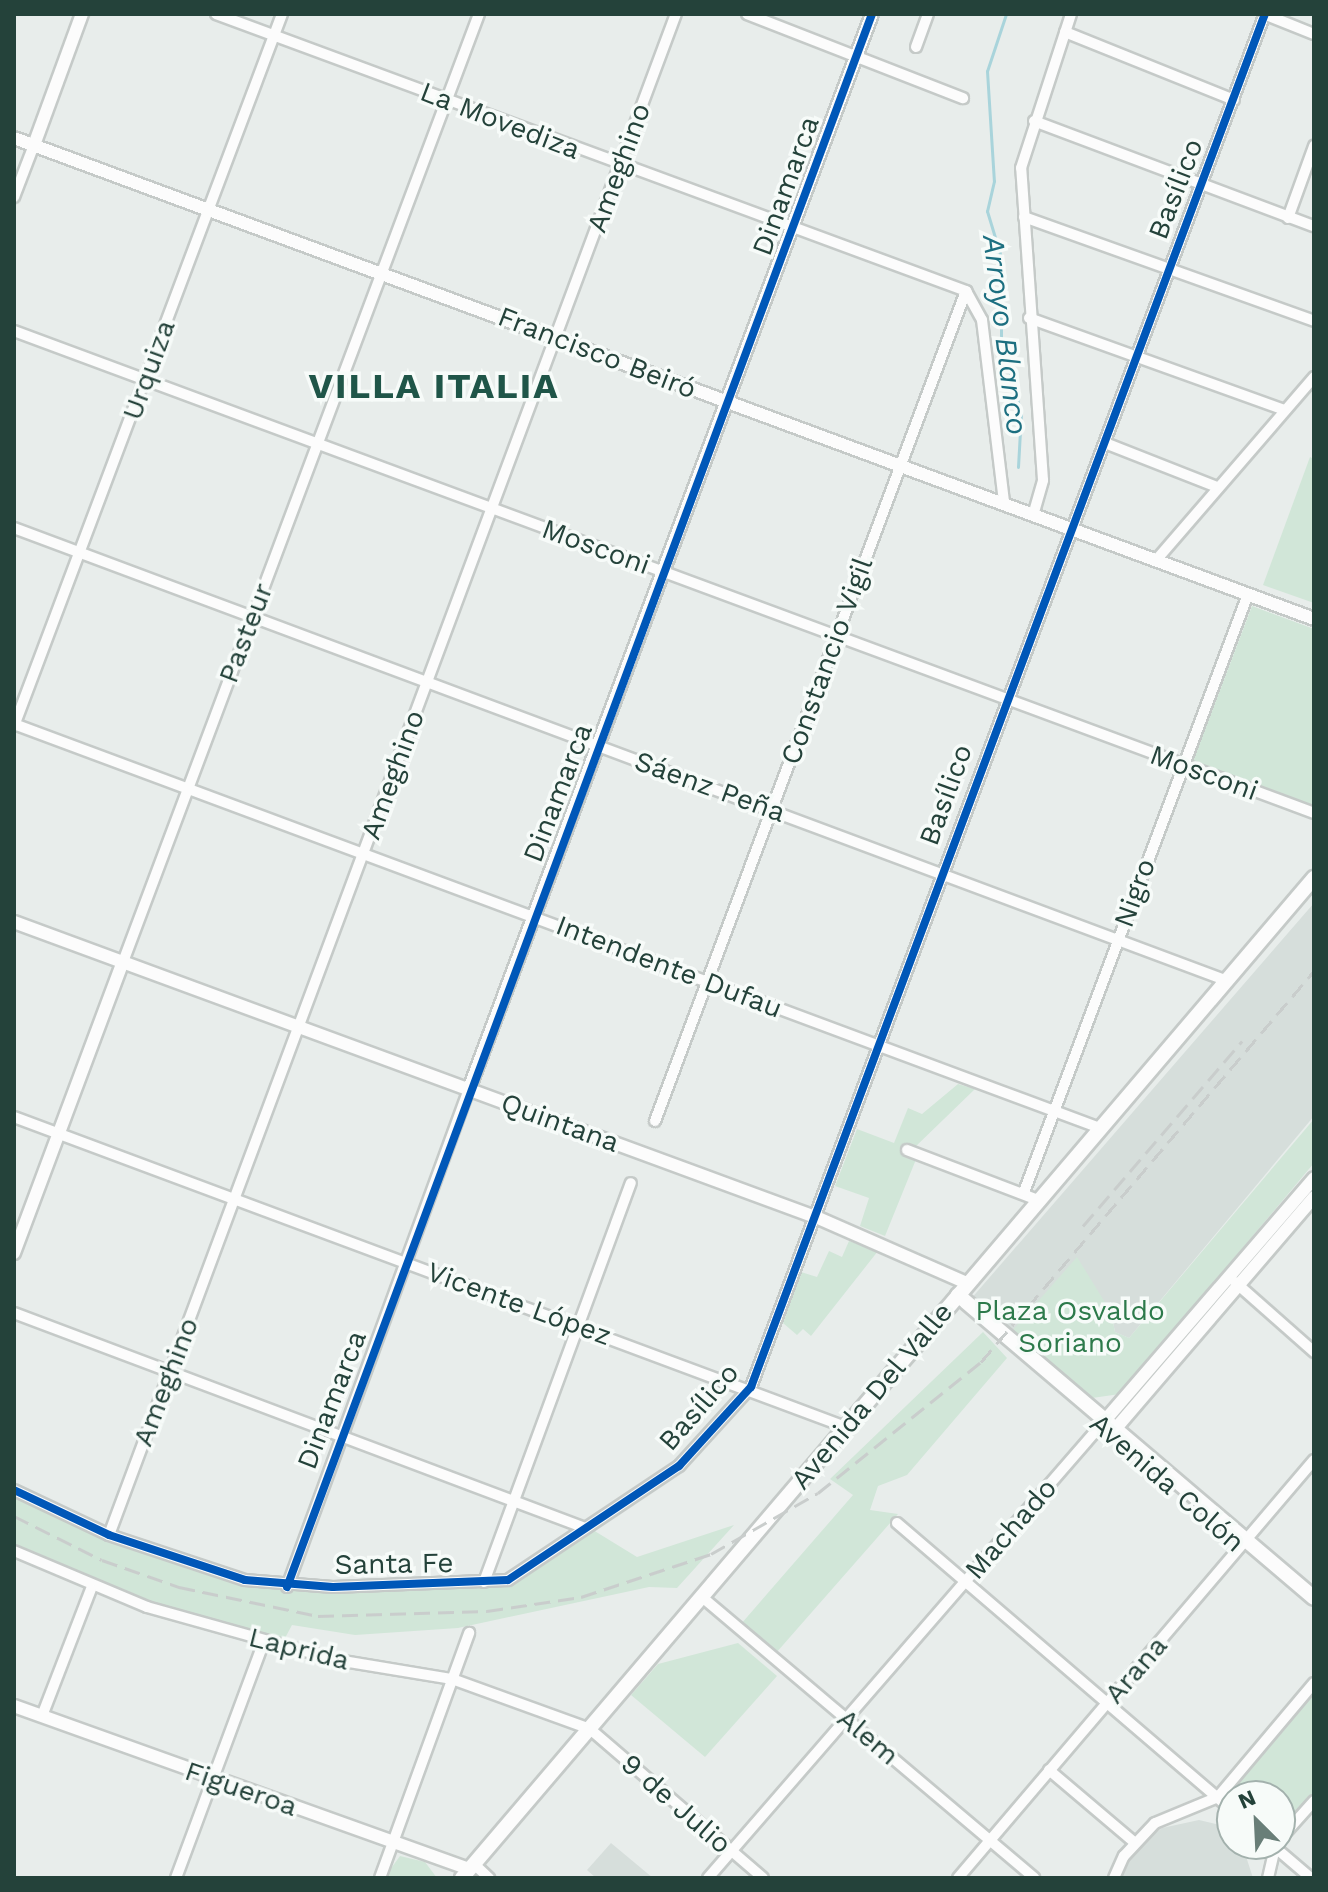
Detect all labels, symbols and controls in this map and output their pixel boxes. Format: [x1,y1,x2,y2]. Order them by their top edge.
street label: La Movediza [415,75,585,167]
street label: Ameghino [580,99,658,237]
street label: Dinamarca [745,112,827,260]
street label: Basílico [1142,134,1210,244]
water label: Arroyo Blanco [975,233,1035,437]
street label: Francisco Beiró [493,300,701,406]
street label: Urquiza [115,316,183,424]
district label: VILLA ITALIA [308,365,560,409]
street label: Mosconi [537,512,655,582]
street label: Constancio Vigil [774,552,880,770]
street label: Pasteur [212,578,280,688]
street label: Ameghino [354,706,432,844]
street label: Dinamarca [516,719,600,867]
street label: Mosconi [1145,738,1263,808]
street label: Basílico [912,740,980,850]
street label: Sáenz Peña [630,744,790,830]
street label: Nigro [1107,854,1163,932]
street label: Intendente Dufau [551,908,787,1026]
street label: Quintana [496,1086,624,1160]
street label: Vicente López [422,1255,616,1353]
park label: Plaza Osvaldo Soriano [975,1294,1165,1360]
street label: Avenida Del Valle [783,1295,961,1497]
street label: Ameghino [126,1313,206,1451]
street label: Dinamarca [290,1326,374,1474]
street label: Basílico [652,1356,746,1458]
street label: Avenida Colón [1083,1406,1251,1560]
street label: Machado [958,1472,1064,1586]
street label: Santa Fe [334,1546,454,1582]
street label: Laprida [245,1620,353,1678]
street label: Arana [1098,1629,1174,1711]
street label: Alem [830,1702,906,1772]
street label: 9 de Julio [614,1747,738,1861]
street label: Figueroa [180,1754,302,1824]
north arrow [1216,1780,1296,1860]
text: N [1234,1785,1259,1814]

